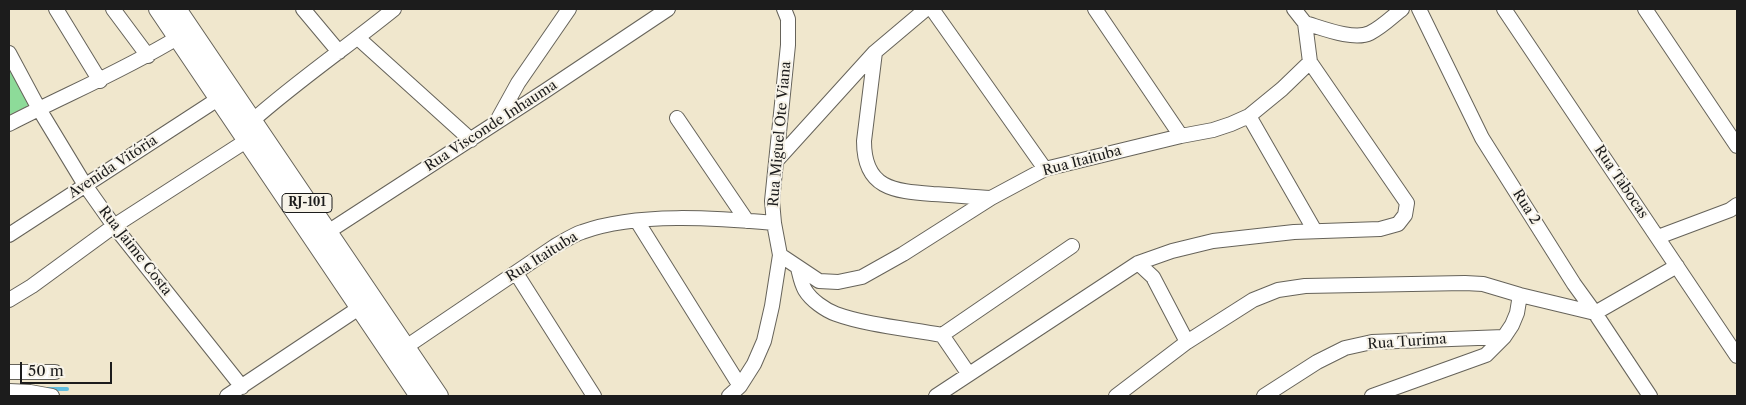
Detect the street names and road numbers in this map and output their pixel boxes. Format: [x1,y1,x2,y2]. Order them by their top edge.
street label: Rua Miguel Ote Viana [765,60,795,208]
street label: Rua Visconde Inhauma [422,77,560,175]
street label: Avenida Vitória [65,132,161,202]
street label: Rua Itaituba [1041,142,1123,180]
street label: Rua Tabocas [1590,142,1652,222]
street label: Rua 2 [1509,186,1543,228]
road number: RJ-101 [282,194,332,212]
street label: Rua Jaime Costa [95,203,175,299]
street label: Rua Itaituba [503,228,581,286]
street label: Rua Turima [1367,331,1447,353]

